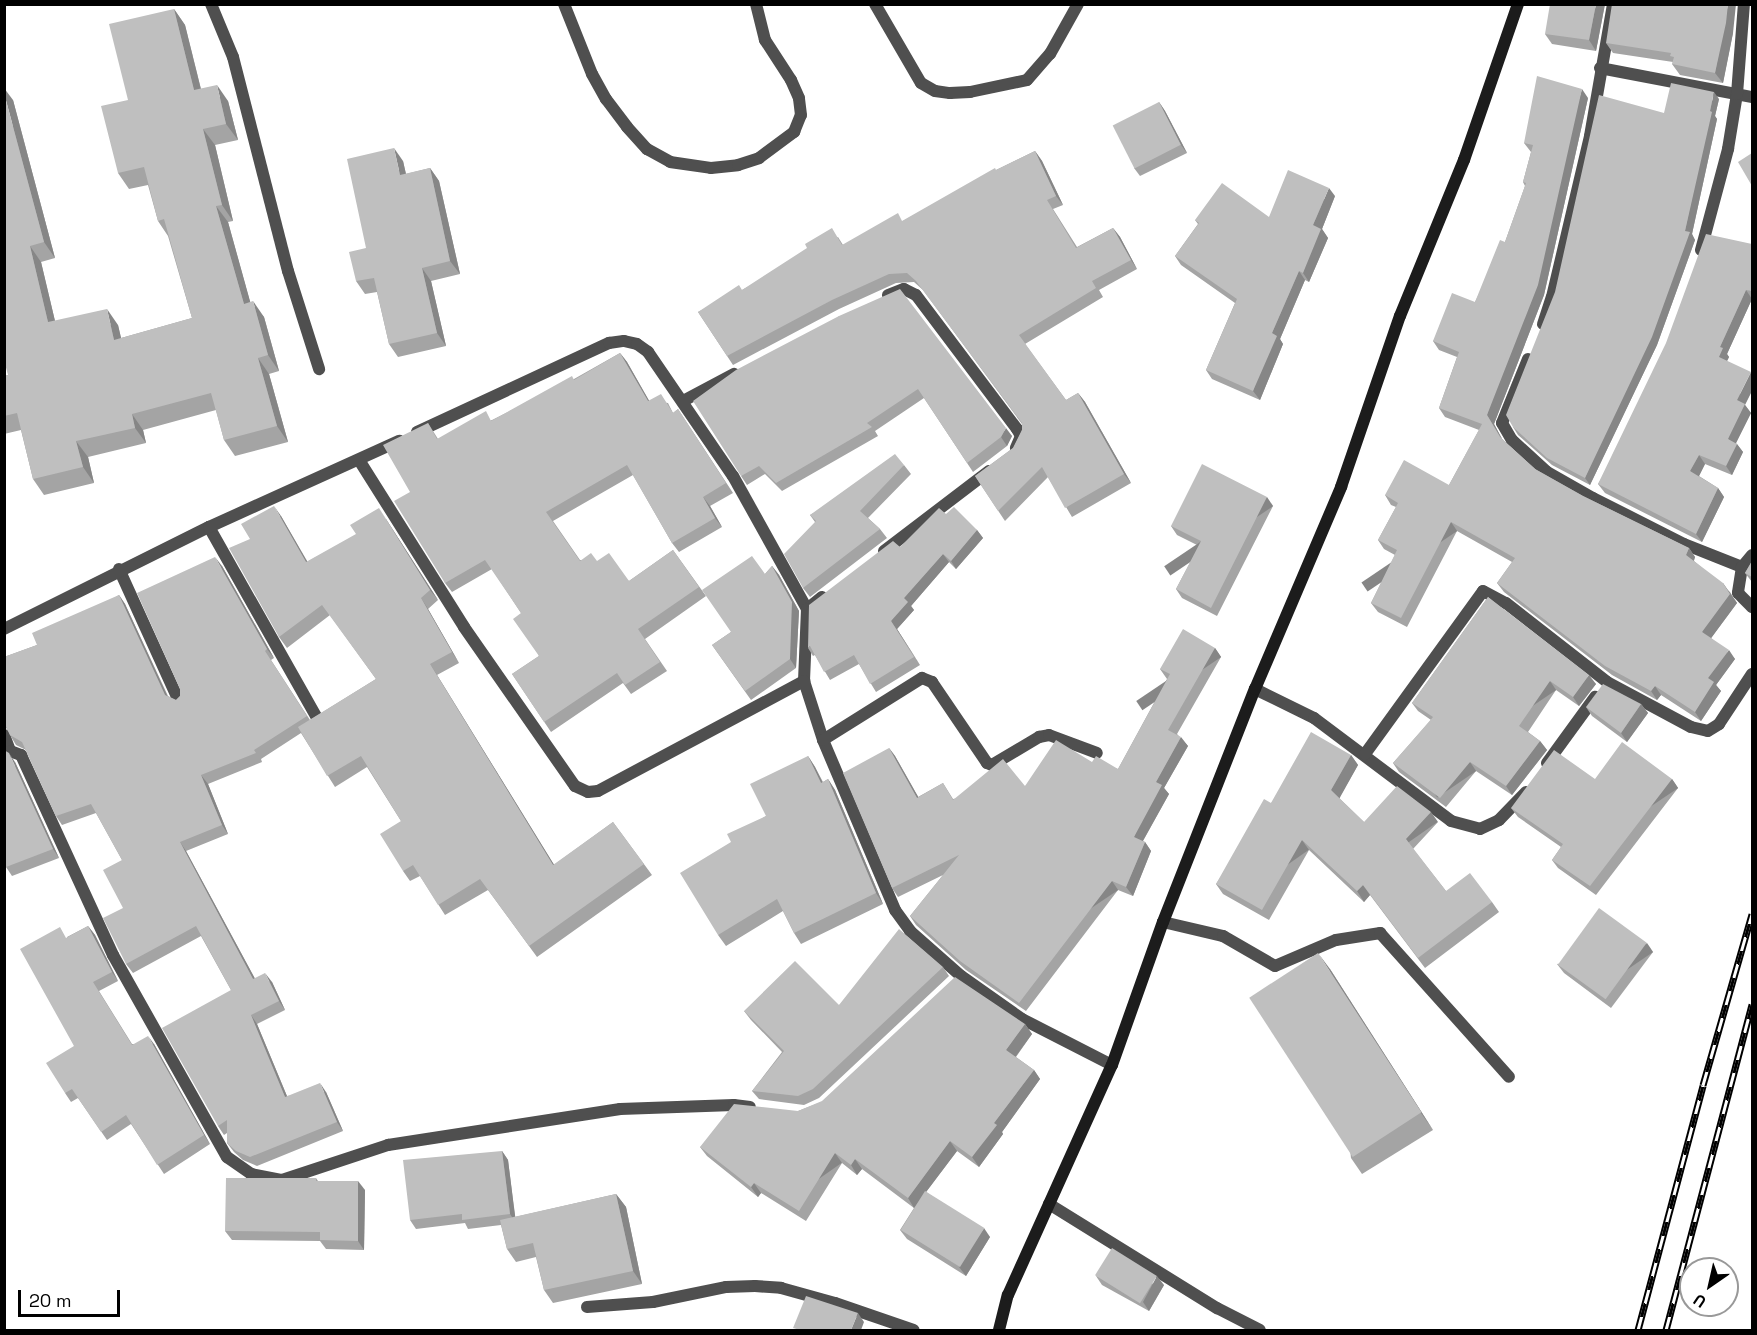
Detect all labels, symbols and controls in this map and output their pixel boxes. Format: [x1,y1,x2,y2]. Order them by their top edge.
north arrow [1679,1257,1739,1317]
scale bar [21,1278,123,1316]
text: 20 m [29,1289,72,1312]
text: U [1689,1289,1710,1312]

